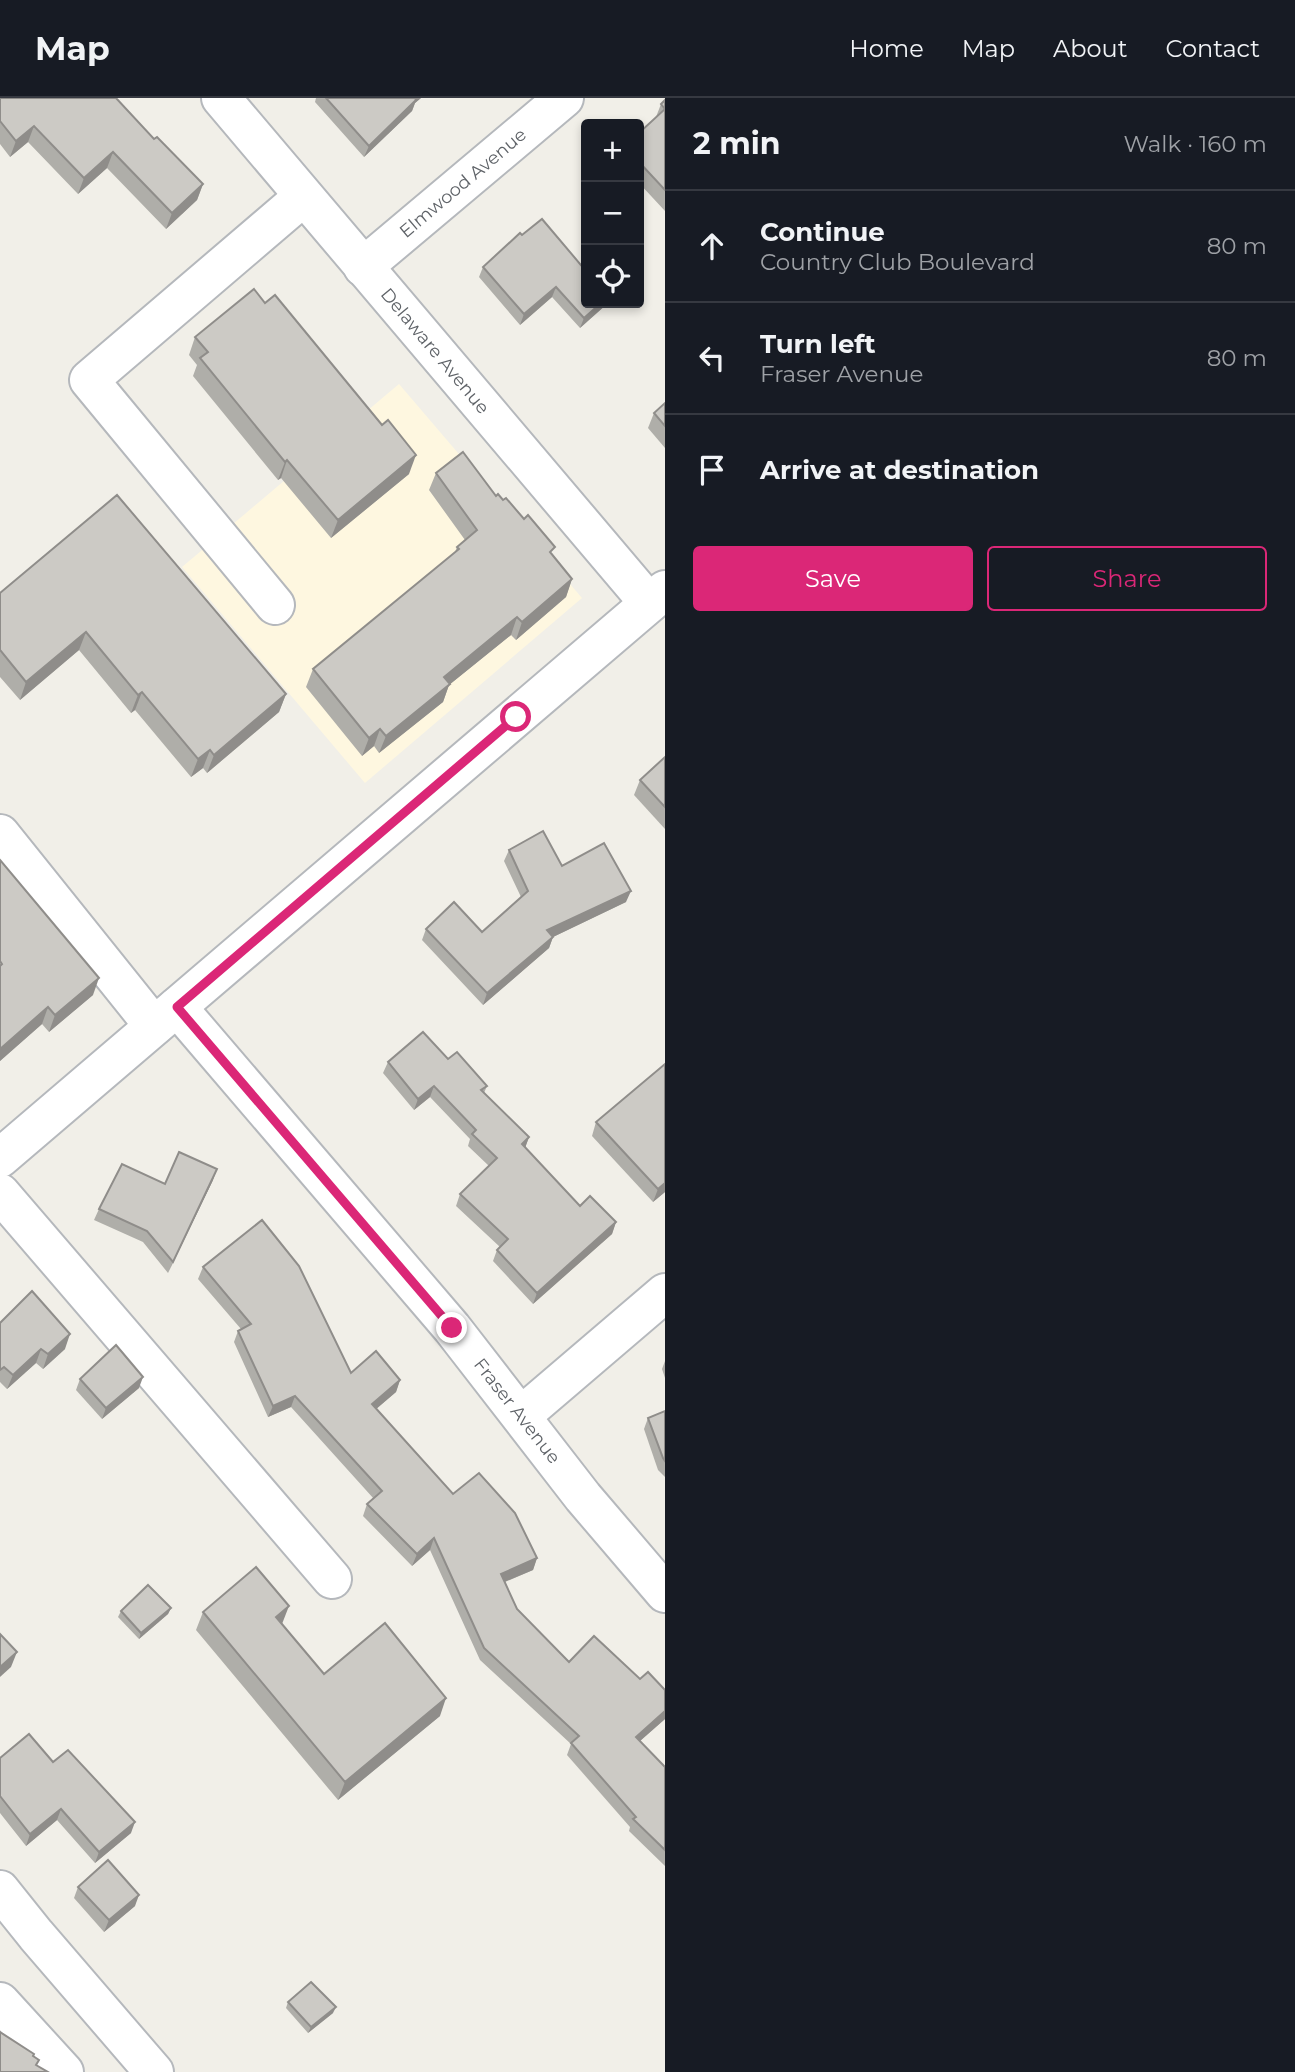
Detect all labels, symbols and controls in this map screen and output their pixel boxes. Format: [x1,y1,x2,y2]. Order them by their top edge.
text: Map [35,28,110,68]
text: Home [849,34,924,63]
text: Map [962,34,1015,63]
text: About [1053,34,1127,63]
text: Contact [1165,34,1260,63]
map controls [581,119,644,308]
button: + [581,119,644,182]
street label: Elmwood Avenue [395,123,531,242]
text: 2 min [693,125,780,162]
text: Walk · 160 m [1123,130,1267,158]
button: − [581,182,644,245]
text: Continue [760,216,885,248]
icon: ahead [693,227,731,265]
text: 80 m [1207,232,1267,260]
button: locate [581,245,644,308]
text: Country Club Boulevard [760,248,1035,276]
street label: Delaware Avenue [376,284,494,419]
text: Turn left [760,328,876,360]
icon: left [693,339,731,377]
text: 80 m [1207,344,1267,372]
text: Fraser Avenue [760,360,923,388]
icon: arrive [693,451,731,489]
text: Arrive at destination [760,454,1039,486]
button: Save [693,546,973,611]
button: Share [987,546,1267,611]
route start [500,701,531,732]
route end [436,1312,467,1343]
street label: Fraser Avenue [469,1354,565,1468]

